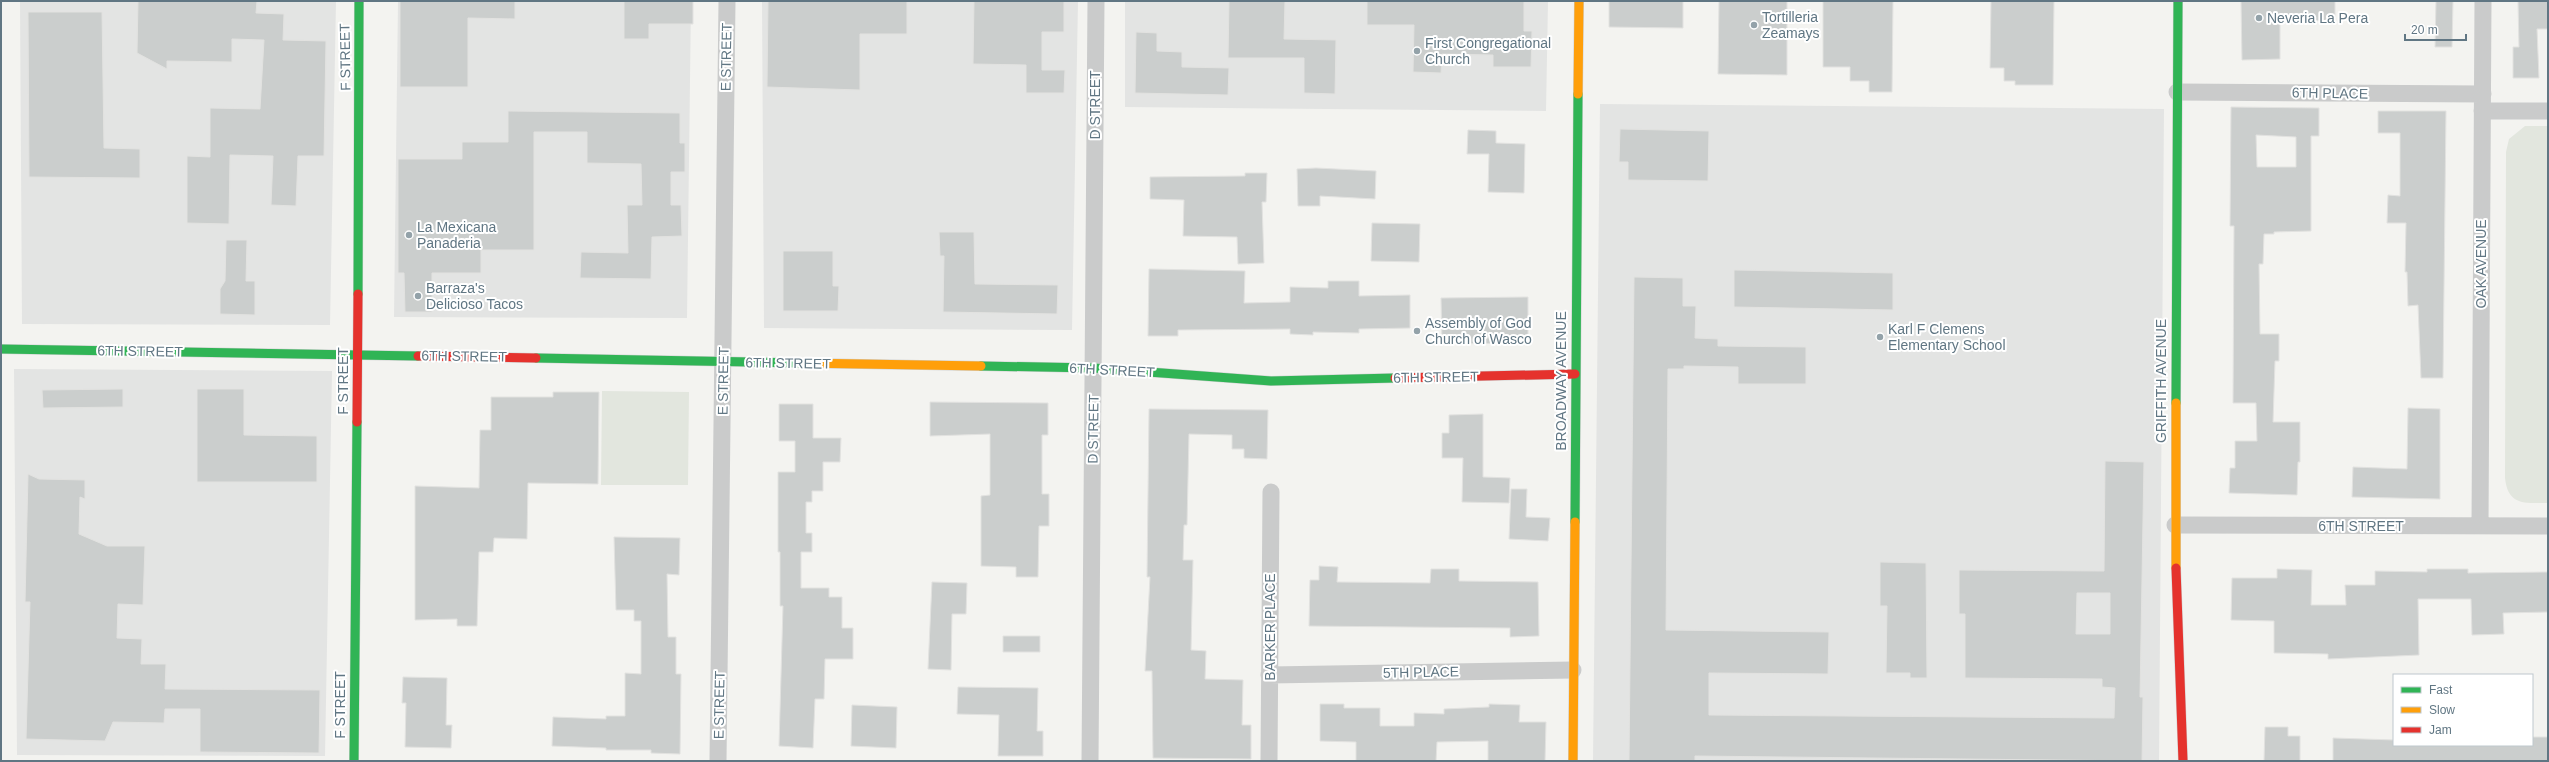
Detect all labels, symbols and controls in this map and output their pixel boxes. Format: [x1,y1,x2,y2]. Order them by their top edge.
place label: Tortilleria Zeamays [1762,9,1820,41]
place label: Neveria La Pera [2267,10,2368,26]
marker: Neveria La Pera [2254,13,2264,23]
scale bar [2405,16,2466,42]
marker: Tortilleria Zeamays [1749,20,1759,30]
street label: E STREET [717,22,735,91]
street label: F STREET [336,23,354,91]
text: 20 m [2411,23,2438,37]
place label: First Congregational Church [1425,35,1551,67]
marker: First Congregational Church [1412,46,1422,56]
street label: D STREET [1087,70,1103,140]
street label: 6TH PLACE [2292,84,2368,102]
place label: La Mexicana Panaderia [417,219,497,251]
street label: OAK AVENUE [2473,219,2489,309]
marker: La Mexicana Panaderia [404,230,414,240]
place label: Barraza's Delicioso Tacos [426,280,523,312]
marker: Barraza's Delicioso Tacos [413,291,423,301]
street label: BROADWAY AVENUE [1553,311,1569,451]
place label: Assembly of God Church of Wasco [1425,315,1532,347]
street label: GRIFFITH AVENUE [2153,319,2169,443]
place label: Karl F Clemens Elementary School [1888,321,2006,353]
marker: Assembly of God Church of Wasco [1412,326,1422,336]
marker: Karl F Clemens Elementary School [1875,332,1885,342]
street label: 6TH STREET [97,342,183,360]
street label: E STREET [714,346,732,415]
street label: F STREET [335,347,351,415]
street label: 6TH STREET [421,347,507,365]
street label: 6TH STREET [745,354,831,372]
street label: 6TH STREET [1069,360,1156,380]
street label: 6TH STREET [1393,368,1479,386]
street label: D STREET [1084,394,1102,464]
street label: 6TH STREET [2318,518,2404,534]
street label: BARKER PLACE [1262,573,1278,681]
street label: 5TH PLACE [1383,663,1459,681]
street label: E STREET [710,670,728,739]
street label: F STREET [332,671,348,739]
legend [2393,674,2533,746]
text: Fast [2429,683,2453,697]
text: Slow [2429,703,2455,717]
text: Jam [2429,723,2452,737]

